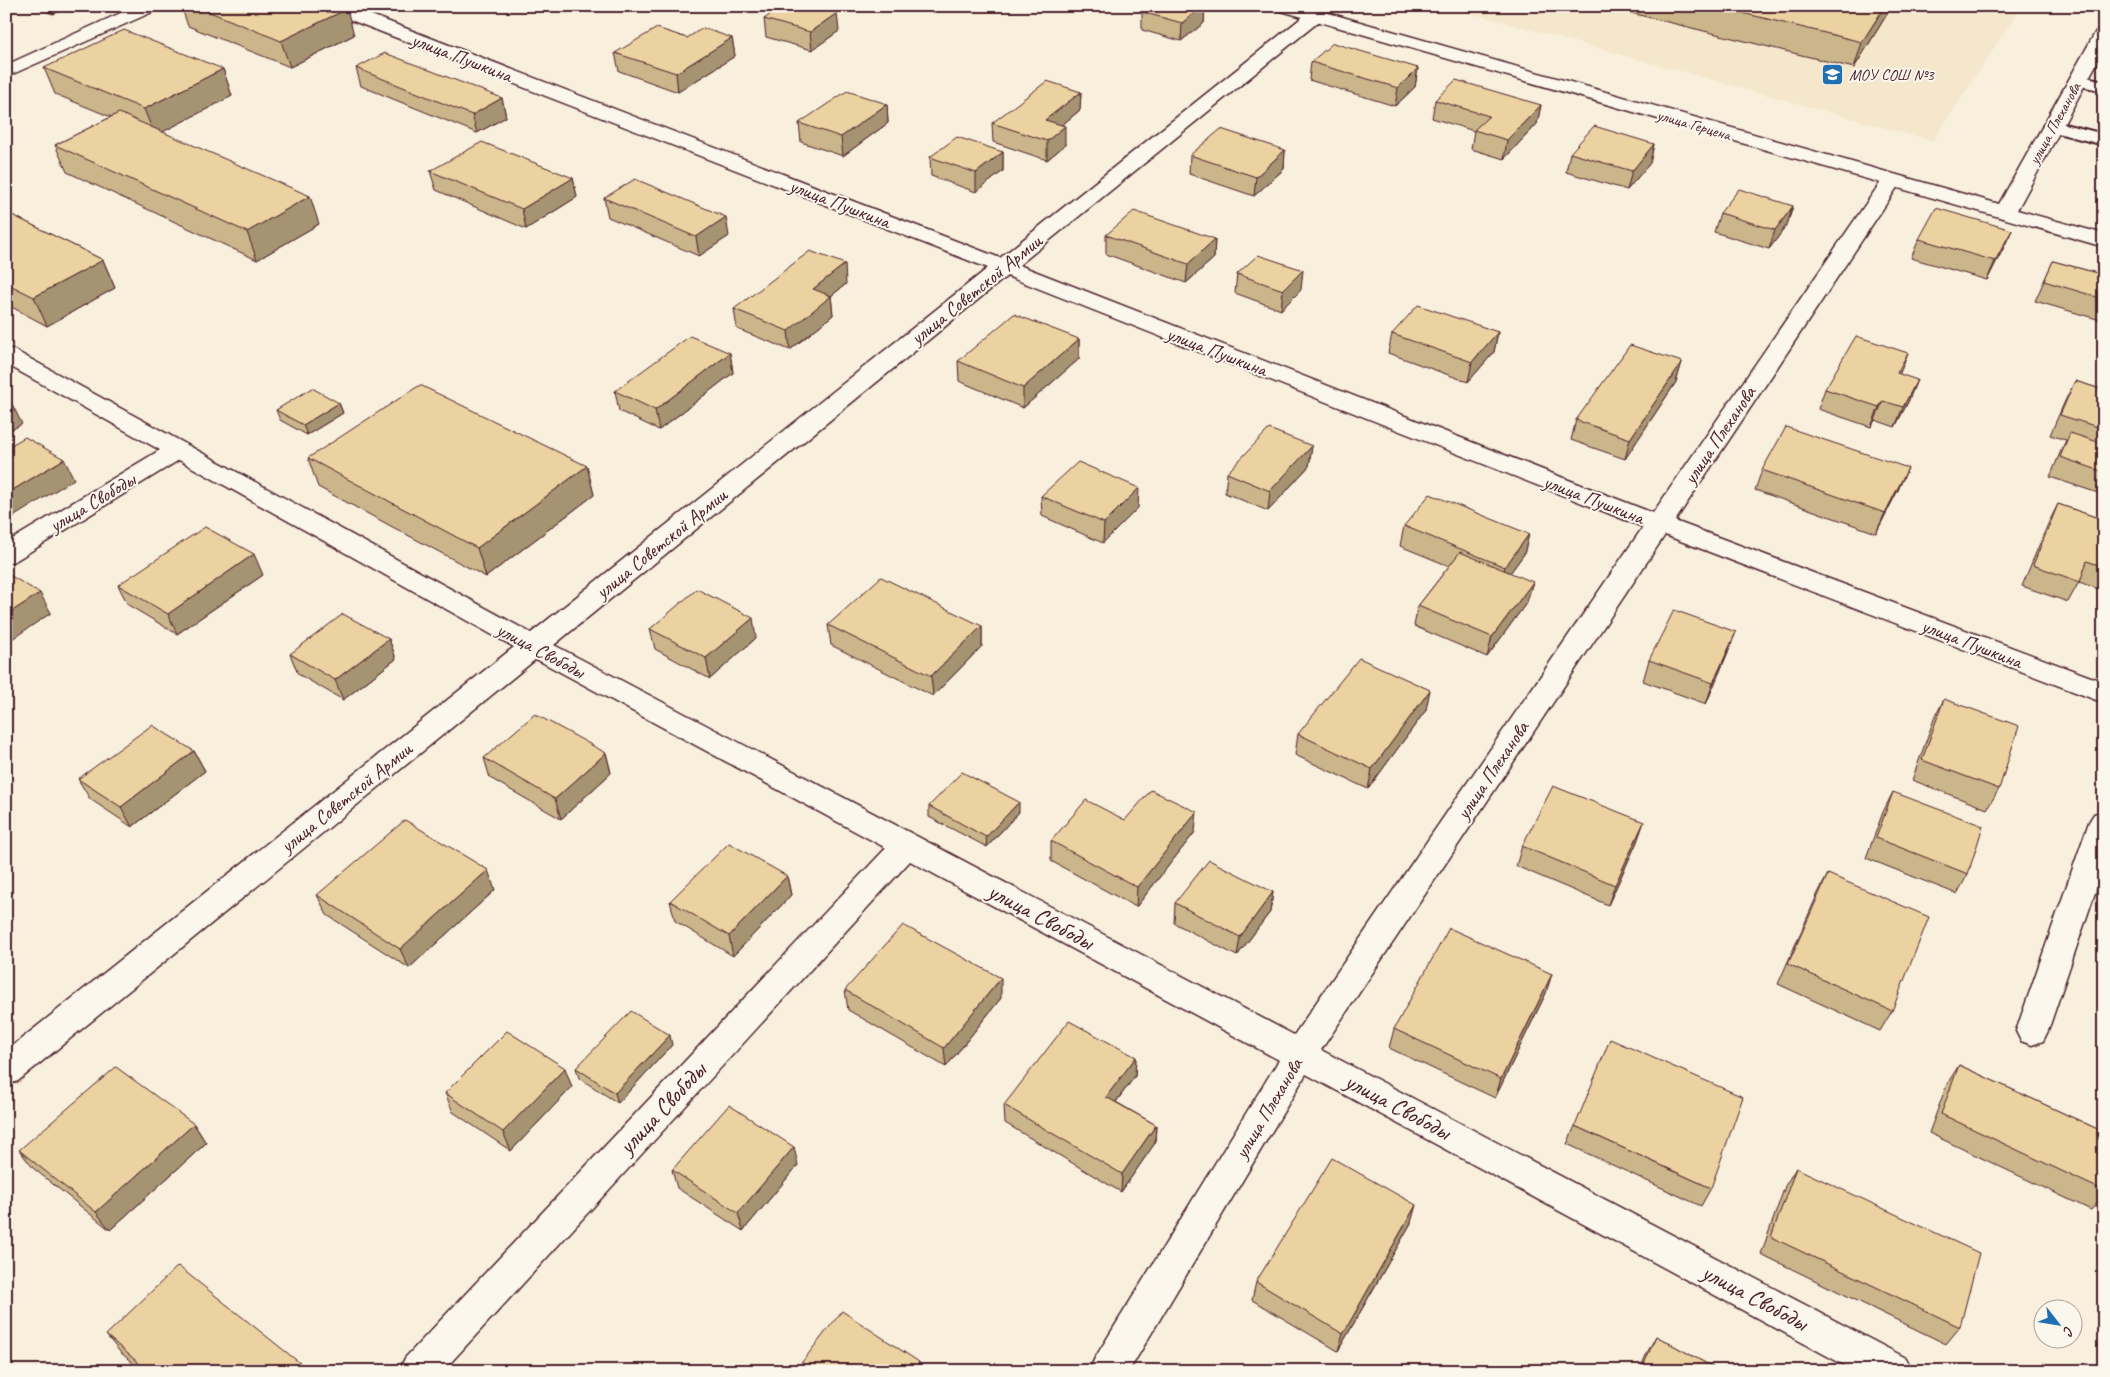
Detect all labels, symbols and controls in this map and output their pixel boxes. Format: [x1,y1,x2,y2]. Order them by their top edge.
street label: улица Пушкина [407,27,517,89]
school or university icon: МОУ СОШ №3 [1821,62,1845,86]
place label: МОУ СОШ №3 [1849,65,1936,85]
street label: улица Плеханова [2024,78,2086,169]
street label: улица Герцена [1654,105,1734,145]
street label: улица Пушкина [785,173,895,235]
street label: улица Советской Армии [905,228,1048,351]
street label: улица Пушкина [1162,321,1272,383]
street label: улица Плеханова [1677,380,1762,490]
street label: улица Свободы [44,466,141,538]
street label: улица Пушкина [1539,469,1649,531]
street label: улица Советской Армии [590,482,733,605]
street label: улица Пушкина [1917,613,2027,675]
street label: улица Свободы [492,616,590,685]
street label: улица Плеханова [1450,715,1535,825]
street label: улица Советской Армии [275,736,418,859]
street label: улица Свободы [981,875,1101,957]
street label: улица Плеханова [1228,1052,1309,1164]
street label: улица Свободы [610,1054,714,1162]
street label: улица Свободы [1338,1065,1458,1147]
street label: улица Свободы [1695,1256,1815,1338]
north arrow [2032,1300,2082,1350]
text: С [2059,1323,2078,1340]

